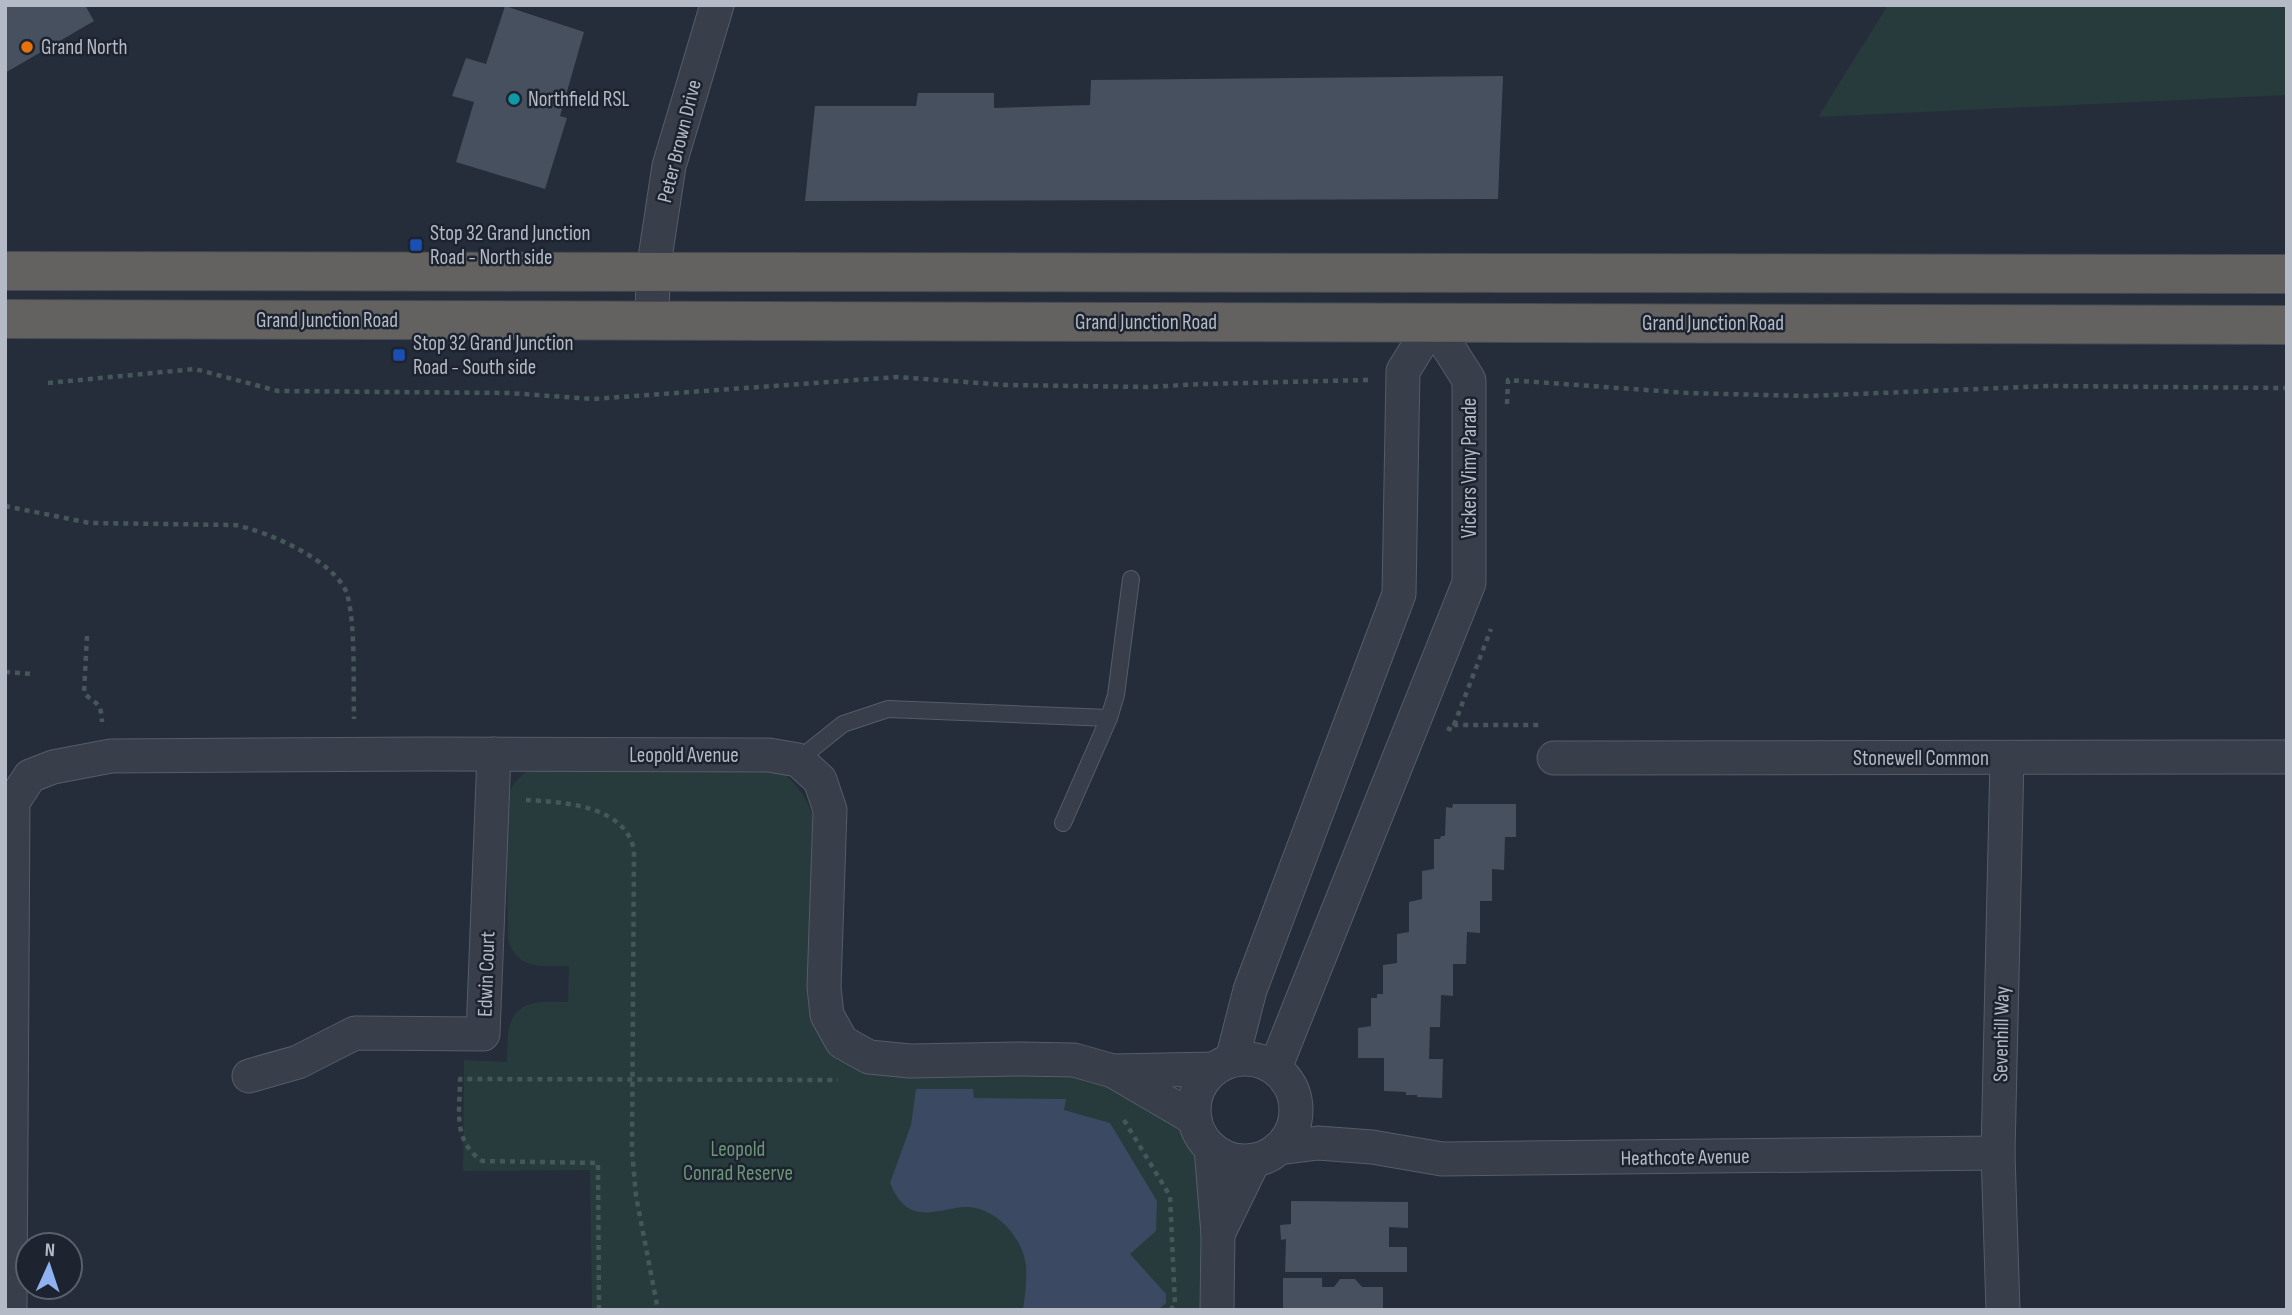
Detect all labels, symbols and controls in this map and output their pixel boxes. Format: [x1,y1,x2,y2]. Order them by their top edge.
place label: Grand North [41,35,127,60]
marker: Grand North [19,39,35,55]
street label: Peter Brown Drive [652,77,707,205]
place label: Northfield RSL [528,87,629,112]
marker: Northfield RSL [506,91,522,107]
place label: Stop 32 Grand Junction Road - North side [430,221,591,270]
marker: Stop 32 Grand Junction Road - North side [408,237,424,253]
street label: Grand Junction Road [256,308,398,333]
street label: Grand Junction Road [1075,310,1217,335]
street label: Grand Junction Road [1642,311,1784,336]
place label: Stop 32 Grand Junction Road - South side [413,331,574,380]
marker: Stop 32 Grand Junction Road - South side [391,347,407,363]
street label: Vickers Vimy Parade [1457,398,1482,538]
street label: Leopold Avenue [629,743,739,768]
street label: Stonewell Common [1853,746,1989,771]
street label: Edwin Court [473,931,500,1017]
street label: Sevenhill Way [1988,986,2015,1082]
park label: Leopold Conrad Reserve [683,1137,793,1186]
street label: Heathcote Avenue [1620,1144,1750,1171]
north arrow [14,1231,84,1301]
text: N [44,1239,55,1262]

